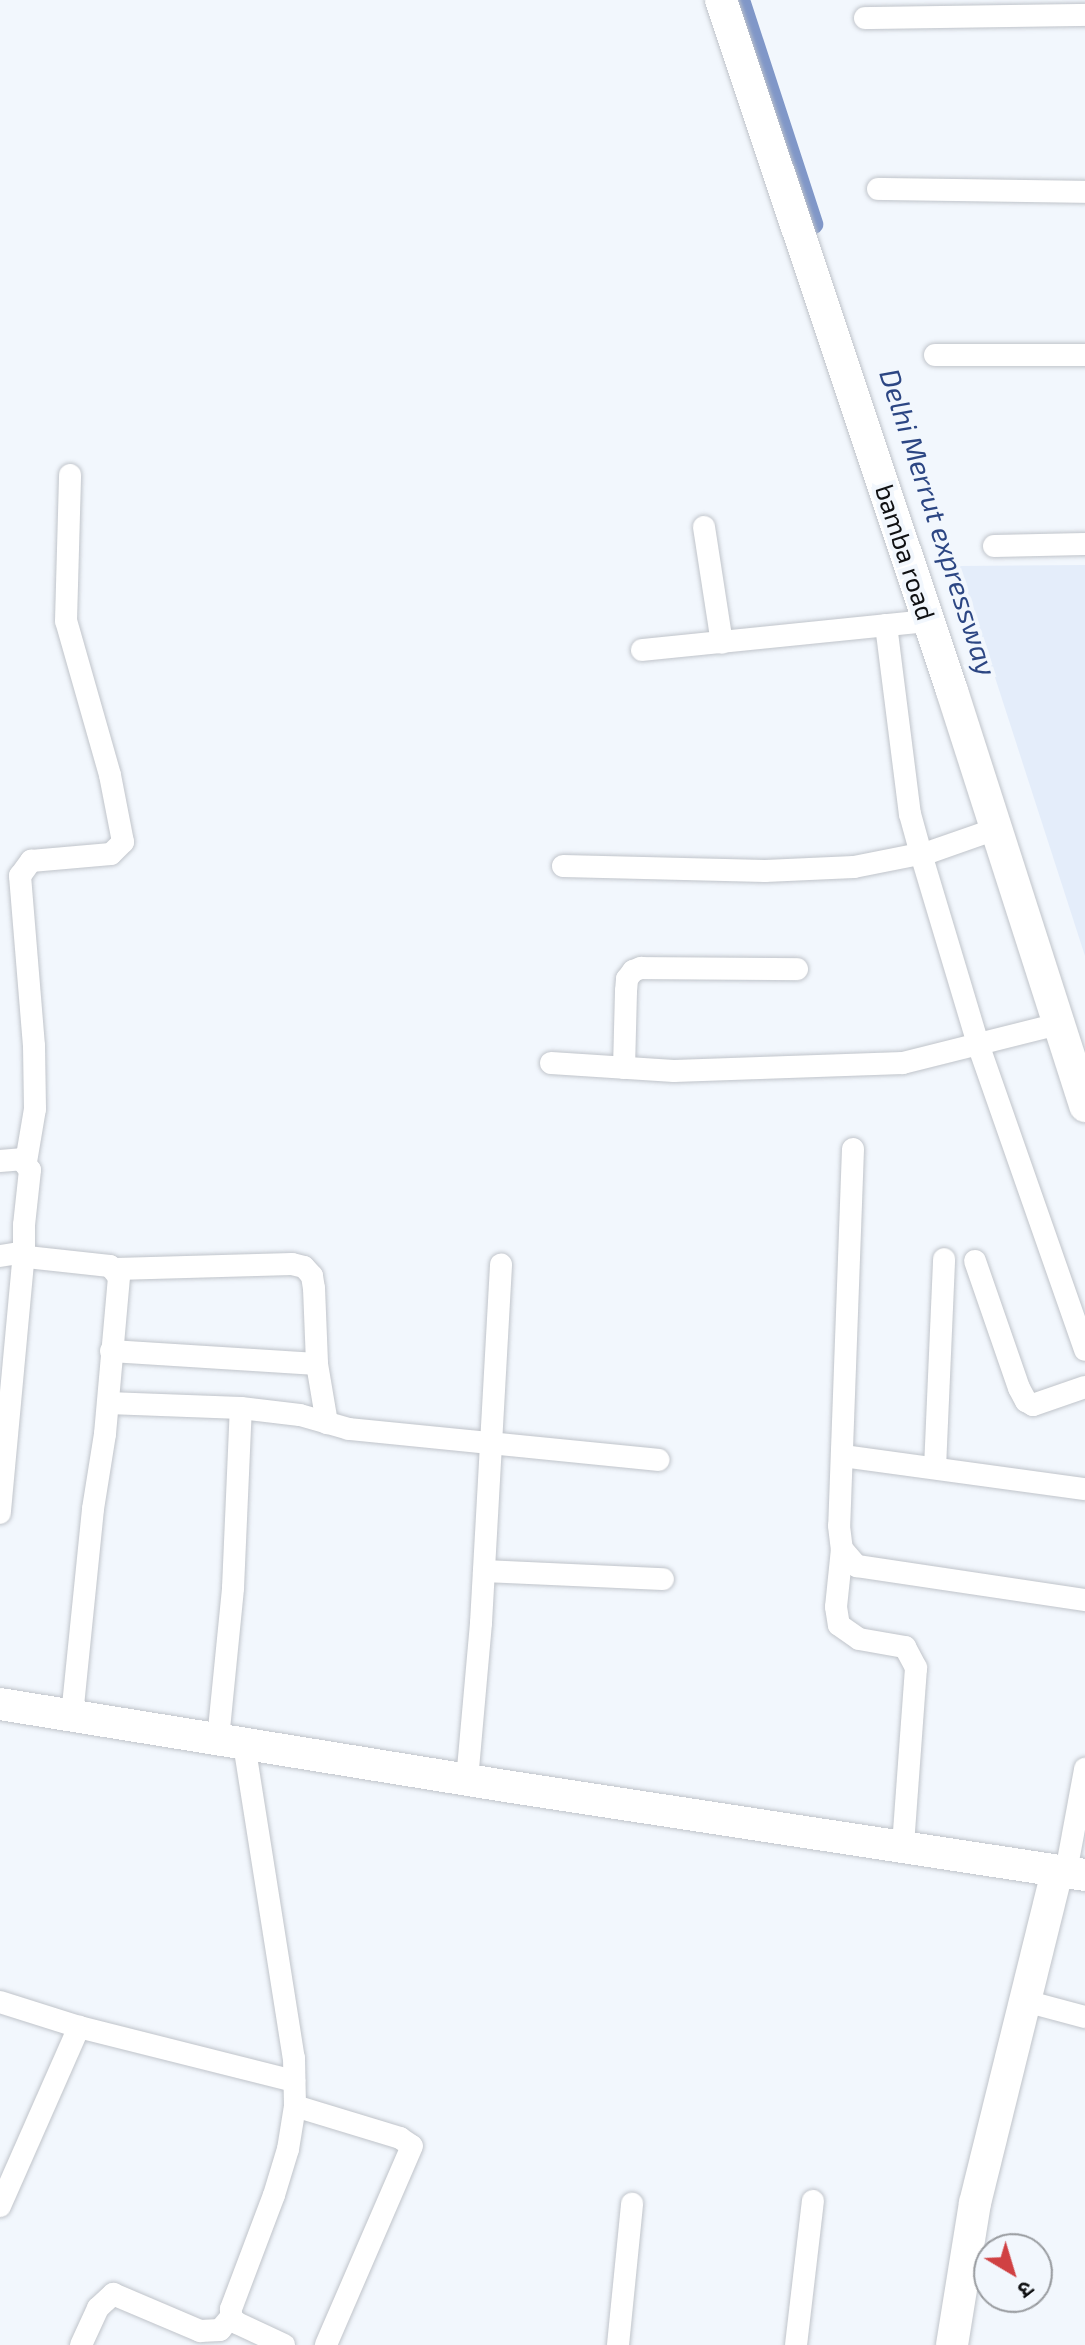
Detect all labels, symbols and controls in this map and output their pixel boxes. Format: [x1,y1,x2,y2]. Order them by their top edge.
water label: Delhi Merrut expressway [873,364,1005,680]
street label: bamba road [869,480,943,624]
north arrow [973,2233,1053,2313]
text: उ [1013,2276,1040,2305]

